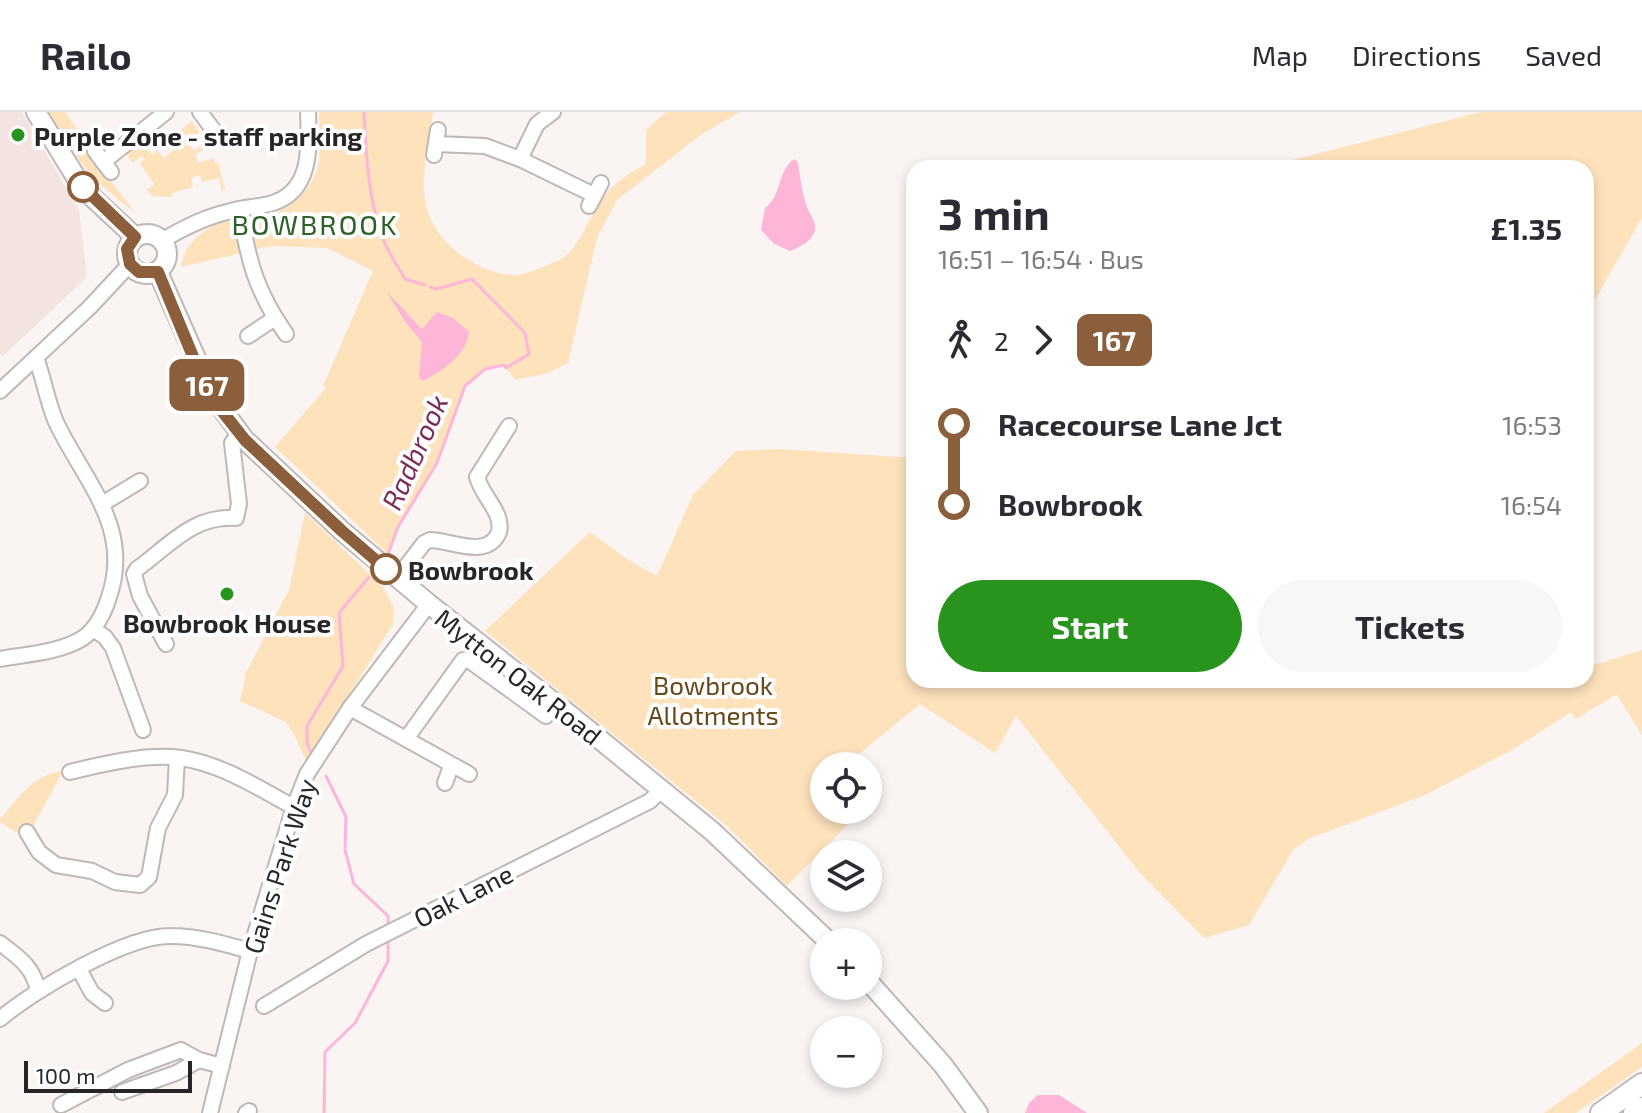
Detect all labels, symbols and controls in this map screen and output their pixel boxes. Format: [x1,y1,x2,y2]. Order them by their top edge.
text: Railo [40,32,132,78]
text: Map [1252,38,1308,72]
text: Directions [1352,38,1481,72]
text: Saved [1525,38,1602,72]
place label: Purple Zone - staff parking [34,120,362,151]
marker: Purple Zone - staff parking [9,126,27,144]
unlabelled marker [68,172,98,202]
text: 3 min [938,186,1050,239]
district label: BOWBROOK [231,207,399,241]
text: £1.35 [1491,210,1562,246]
text: 16:51 – 16:54 · Bus [938,243,1144,274]
icon: walk [938,318,982,362]
icon: forward [1021,318,1065,362]
text: 167 [1093,323,1136,357]
text: 2 [994,325,1009,356]
line badge: 167 [161,359,253,411]
text: 167 [185,368,229,402]
water label: Radbrook [374,389,454,515]
text: Racecourse Lane Jct [998,406,1282,442]
text: 16:53 [1502,409,1562,440]
text: Bowbrook [998,486,1143,522]
text: 16:54 [1501,489,1562,520]
marker: Bowbrook [371,554,401,584]
place label: Bowbrook [408,554,534,585]
button: Start [938,580,1242,672]
button: Tickets [1258,580,1562,672]
marker: Bowbrook House [218,585,236,603]
street label: Mytton Oak Road [430,601,608,751]
place label: Bowbrook House [123,607,331,638]
park label: Bowbrook Allotments [647,669,779,730]
map controls [810,752,882,1088]
button: locate [810,752,882,824]
street label: Gains Park Way [236,774,322,957]
button: layers [810,840,882,912]
street label: Oak Lane [408,857,518,933]
button: + [810,928,882,1000]
button: − [810,1016,882,1088]
scale bar [24,1057,192,1093]
text: 100 m [36,1062,95,1088]

